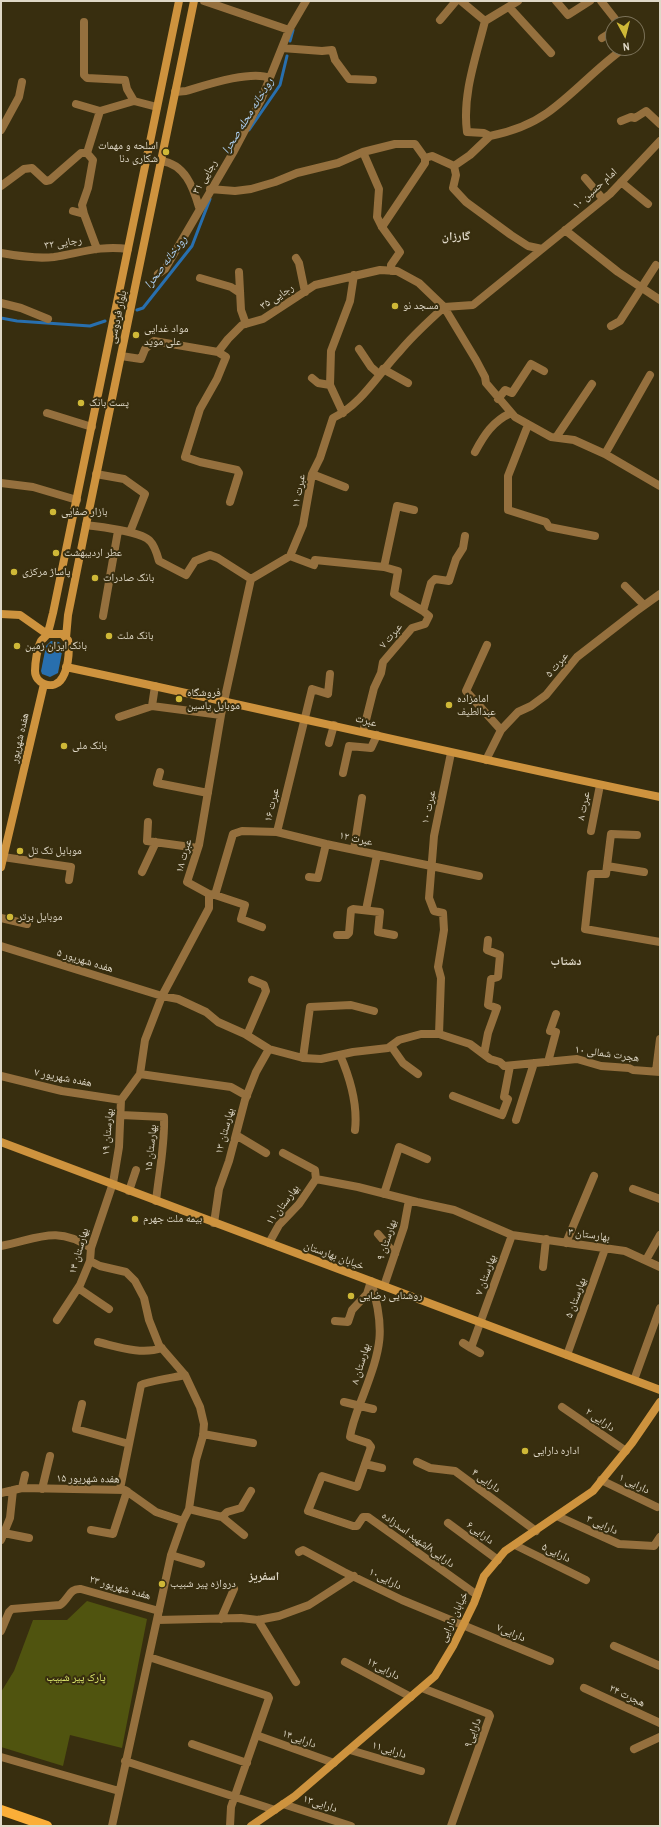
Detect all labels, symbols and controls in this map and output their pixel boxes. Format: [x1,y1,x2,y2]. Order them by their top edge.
north arrow [605,16,645,56]
text: N [622,40,630,54]
water label: رودخانه محله صحرا [219,75,277,157]
place label: اسلحه و مهمات شکاری دنا [98,139,158,165]
marker: اسلحه و مهمات شکاری دنا [161,147,171,157]
street label: رجایی ۳۱ [190,157,220,197]
street label: امام حسین ۱۰ [570,166,620,212]
district label: گارزان [442,230,470,244]
water label: رودخانه صحرا [141,233,191,291]
street label: رجایی ۳۲ [43,234,83,252]
street label: رجایی ۳۵ [258,281,296,313]
street label: بلوار فردوسی [106,289,130,345]
place label: مسجد نو [403,299,439,313]
marker: مسجد نو [390,301,400,311]
place label: مواد غدایی علی موید [144,322,189,348]
marker: مواد غدایی علی موید [131,330,141,340]
place label: پست بانک [89,396,129,410]
marker: پست بانک [76,398,86,408]
street label: عبرت ۱۱ [289,473,309,509]
place label: بازار صفایی [61,505,107,519]
marker: بازار صفایی [48,507,58,517]
place label: عطر اردیبهشت [64,546,122,560]
marker: عطر اردیبهشت [51,548,61,558]
place label: پاساژ مرکزی [22,565,71,579]
marker: پاساژ مرکزی [9,567,19,577]
place label: بانک صادرات [103,571,154,585]
marker: بانک صادرات [90,573,100,583]
street label: عبرت ۷ [377,621,405,651]
place label: بانک ملت [117,629,154,643]
marker: بانک ملت [104,631,114,641]
place label: بانک ایران زمین [25,639,87,653]
marker: بانک ایران زمین [12,641,22,651]
street label: عبرت ۵ [543,650,571,680]
place label: فروشگاه موبایل یاسین [187,686,240,712]
place label: امامزاده عبدالطیف [457,692,496,718]
marker: فروشگاه موبایل یاسین [174,694,184,704]
marker: امامزاده عبدالطیف [444,700,454,710]
street label: هفده شهریور [8,712,32,764]
street label: عبرت [354,712,378,730]
place label: بانک ملی [72,739,107,753]
marker: بانک ملی [59,741,69,751]
street label: عبرت ۱۶ [262,787,282,823]
street label: عبرت ۱۰ [419,789,439,825]
street label: عبرت ۸ [575,790,593,822]
street label: عبرت ۱۲ [338,829,374,849]
street label: عبرت ۱۸ [173,838,195,874]
place label: موبایل تک تل [28,844,82,858]
marker: موبایل تک تل [15,846,25,856]
place label: موبایل برتر [18,910,62,924]
marker: موبایل برتر [5,912,15,922]
street label: هفده شهریور ۵ [55,946,115,976]
district label: دشتاب [550,955,582,969]
street label: هجرت شمالی ۱۰ [574,1043,640,1065]
street label: هفده شهریور ۷ [33,1066,93,1090]
street label: بهارستان ۱۳ [213,1107,237,1155]
street label: بهارستان ۱۹ [99,1108,117,1156]
street label: بهارستان ۱۵ [142,1124,160,1172]
street label: بهارستان ۱۱ [264,1182,302,1228]
place label: بیمه ملت جهرم [143,1212,202,1226]
marker: بیمه ملت جهرم [130,1214,140,1224]
street label: بهارستان ۹ [374,1218,400,1262]
street label: بهارستان ۳ [567,1226,611,1244]
street label: بهارستان ۱۴ [66,1227,92,1275]
street label: خیابان بهارستان [302,1239,366,1273]
street label: بهارستان ۷ [473,1253,499,1297]
street label: بهارستان ۵ [563,1276,589,1320]
place label: روشنایی رضایی [359,1289,422,1303]
marker: روشنایی رضایی [346,1291,356,1301]
street label: بهارستان ۸ [349,1342,373,1386]
street label: دارایی ۲ [583,1405,617,1435]
place label: اداره دارایی [533,1444,579,1458]
marker: اداره دارایی [520,1446,530,1456]
street label: دارایی ۴ [469,1466,503,1496]
street label: دارایی ۱ [616,1471,652,1497]
street label: هفده شهریور ۱۵ [56,1472,120,1486]
street label: دارایی۸/شهید اسدزاده [379,1509,457,1571]
street label: دارایی ۳ [584,1512,620,1538]
street label: دارایی۶ [464,1519,496,1547]
street label: دارایی۵ [539,1540,573,1566]
street label: دارایی۱۰ [366,1565,404,1593]
district label: اسفریز [249,1570,279,1584]
street label: هفده شهریور ۲۳ [88,1573,152,1603]
place label: دروازه پیر شبیب [170,1577,236,1591]
marker: دروازه پیر شبیب [157,1579,167,1589]
street label: خیابان دارایی [437,1590,471,1644]
street label: دارایی۷ [494,1621,528,1645]
street label: دارایی۱۲ [364,1655,402,1683]
park label: پارک پیر شبیب [46,1671,106,1685]
street label: هجرت ۲۴ [607,1682,647,1710]
street label: دارایی۹ [462,1717,484,1749]
street label: دارایی۱۴ [280,1727,318,1751]
street label: دارایی۱۱ [370,1739,408,1761]
street label: دارایی۱۳ [301,1792,339,1816]

